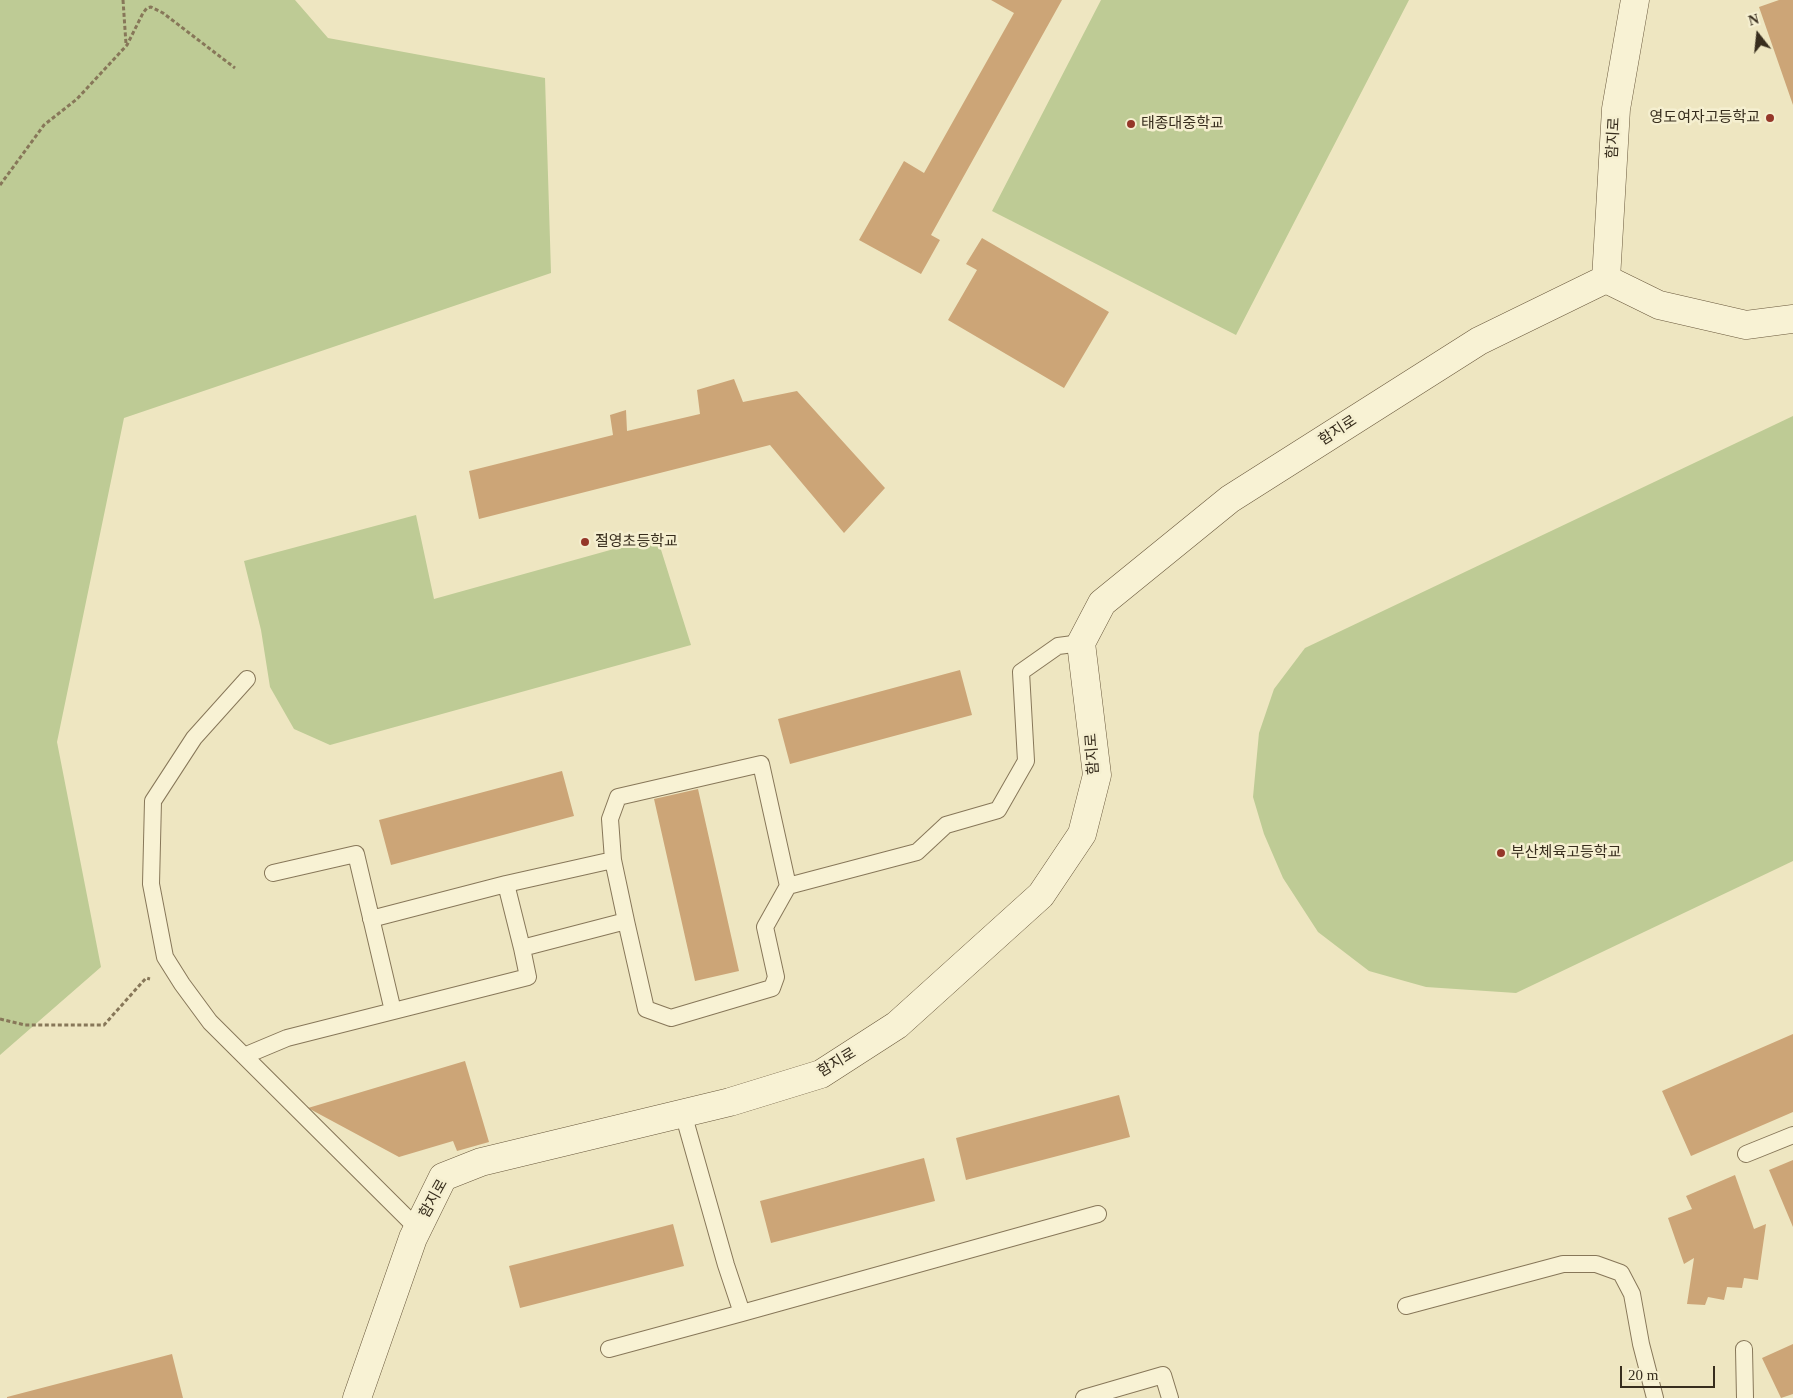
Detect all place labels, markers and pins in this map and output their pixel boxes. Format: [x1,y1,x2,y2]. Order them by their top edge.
place label: 영도여자고등학교 [1650,109,1760,127]
marker: 영도여자고등학교 [1764,112,1776,124]
place label: 태종대중학교 [1141,115,1224,133]
marker: 태종대중학교 [1125,118,1137,130]
place label: 절영초등학교 [595,533,678,551]
marker: 절영초등학교 [579,536,591,548]
place label: 부산체육고등학교 [1511,844,1621,862]
marker: 부산체육고등학교 [1495,847,1507,859]

